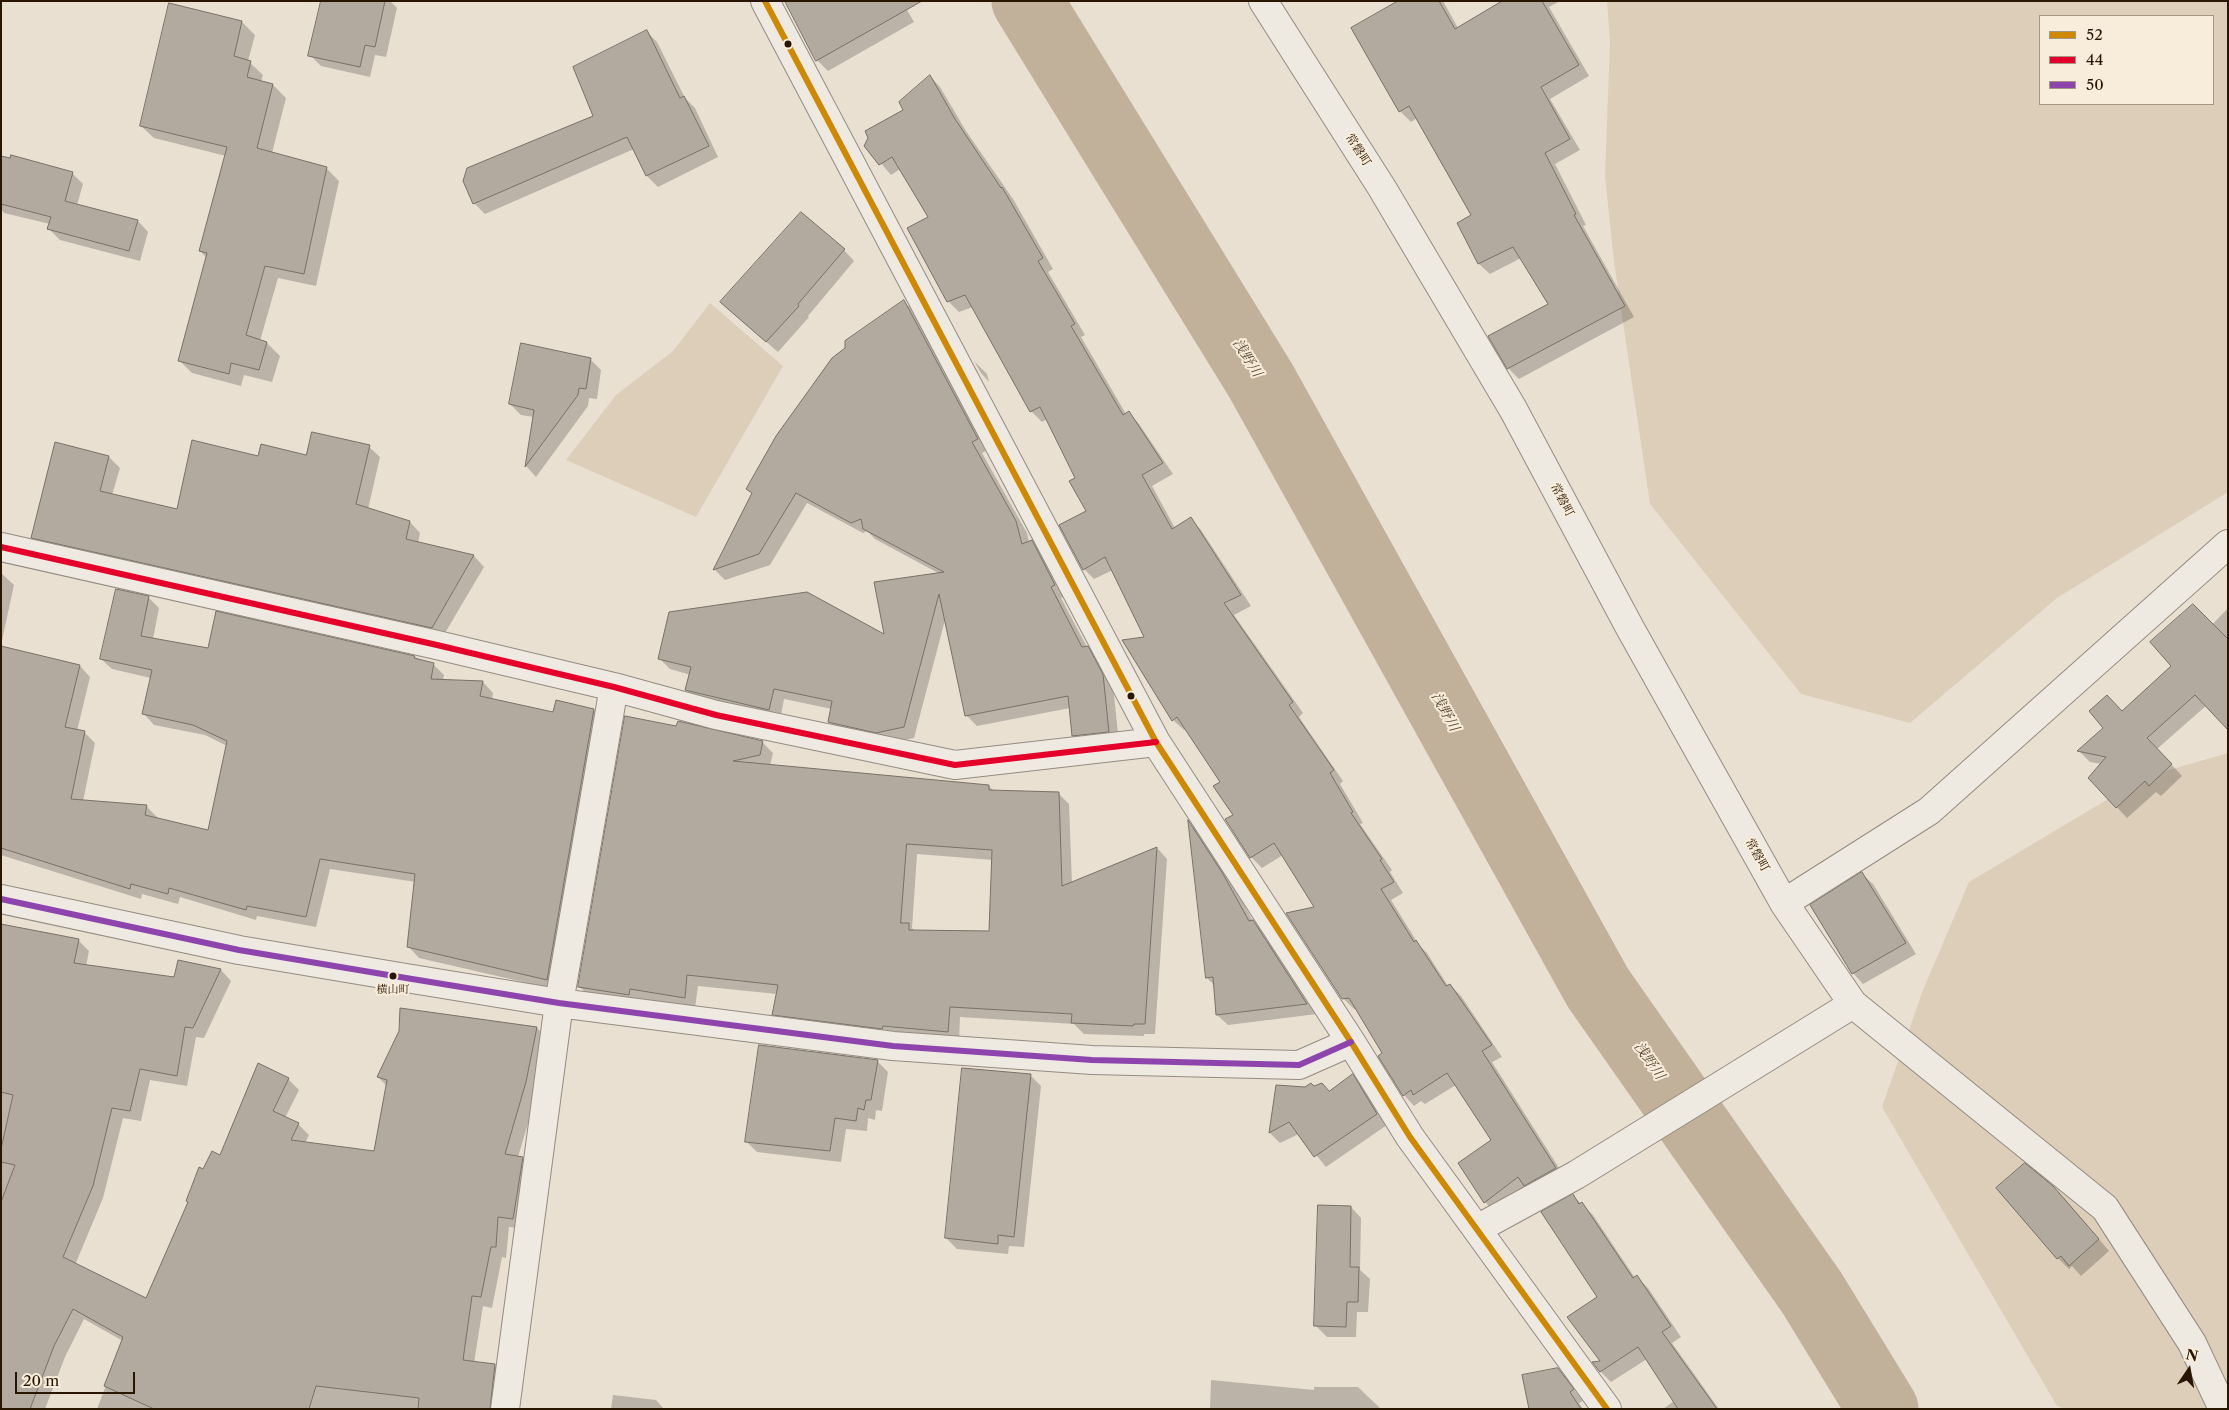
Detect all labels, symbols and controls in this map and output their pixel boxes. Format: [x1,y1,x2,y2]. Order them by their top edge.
legend [2039,15,2214,105]
text: 52 [2086,25,2103,44]
unlabelled marker [783,39,793,49]
text: 44 [2086,50,2103,69]
text: 50 [2086,75,2104,94]
street label: 常磐町 [1342,131,1374,169]
water label: 浅野川 [1229,336,1265,380]
street label: 常磐町 [1547,481,1577,519]
water label: 浅野川 [1427,690,1463,734]
unlabelled marker [1126,691,1136,701]
street label: 常磐町 [1742,836,1772,874]
marker: 横山町 [388,971,398,981]
place label: 横山町 [377,983,409,997]
water label: 浅野川 [1630,1039,1668,1083]
north arrow [2164,1345,2214,1395]
text: N [2184,1345,2200,1365]
scale bar [18,1362,138,1394]
text: 20 m [23,1371,59,1390]

